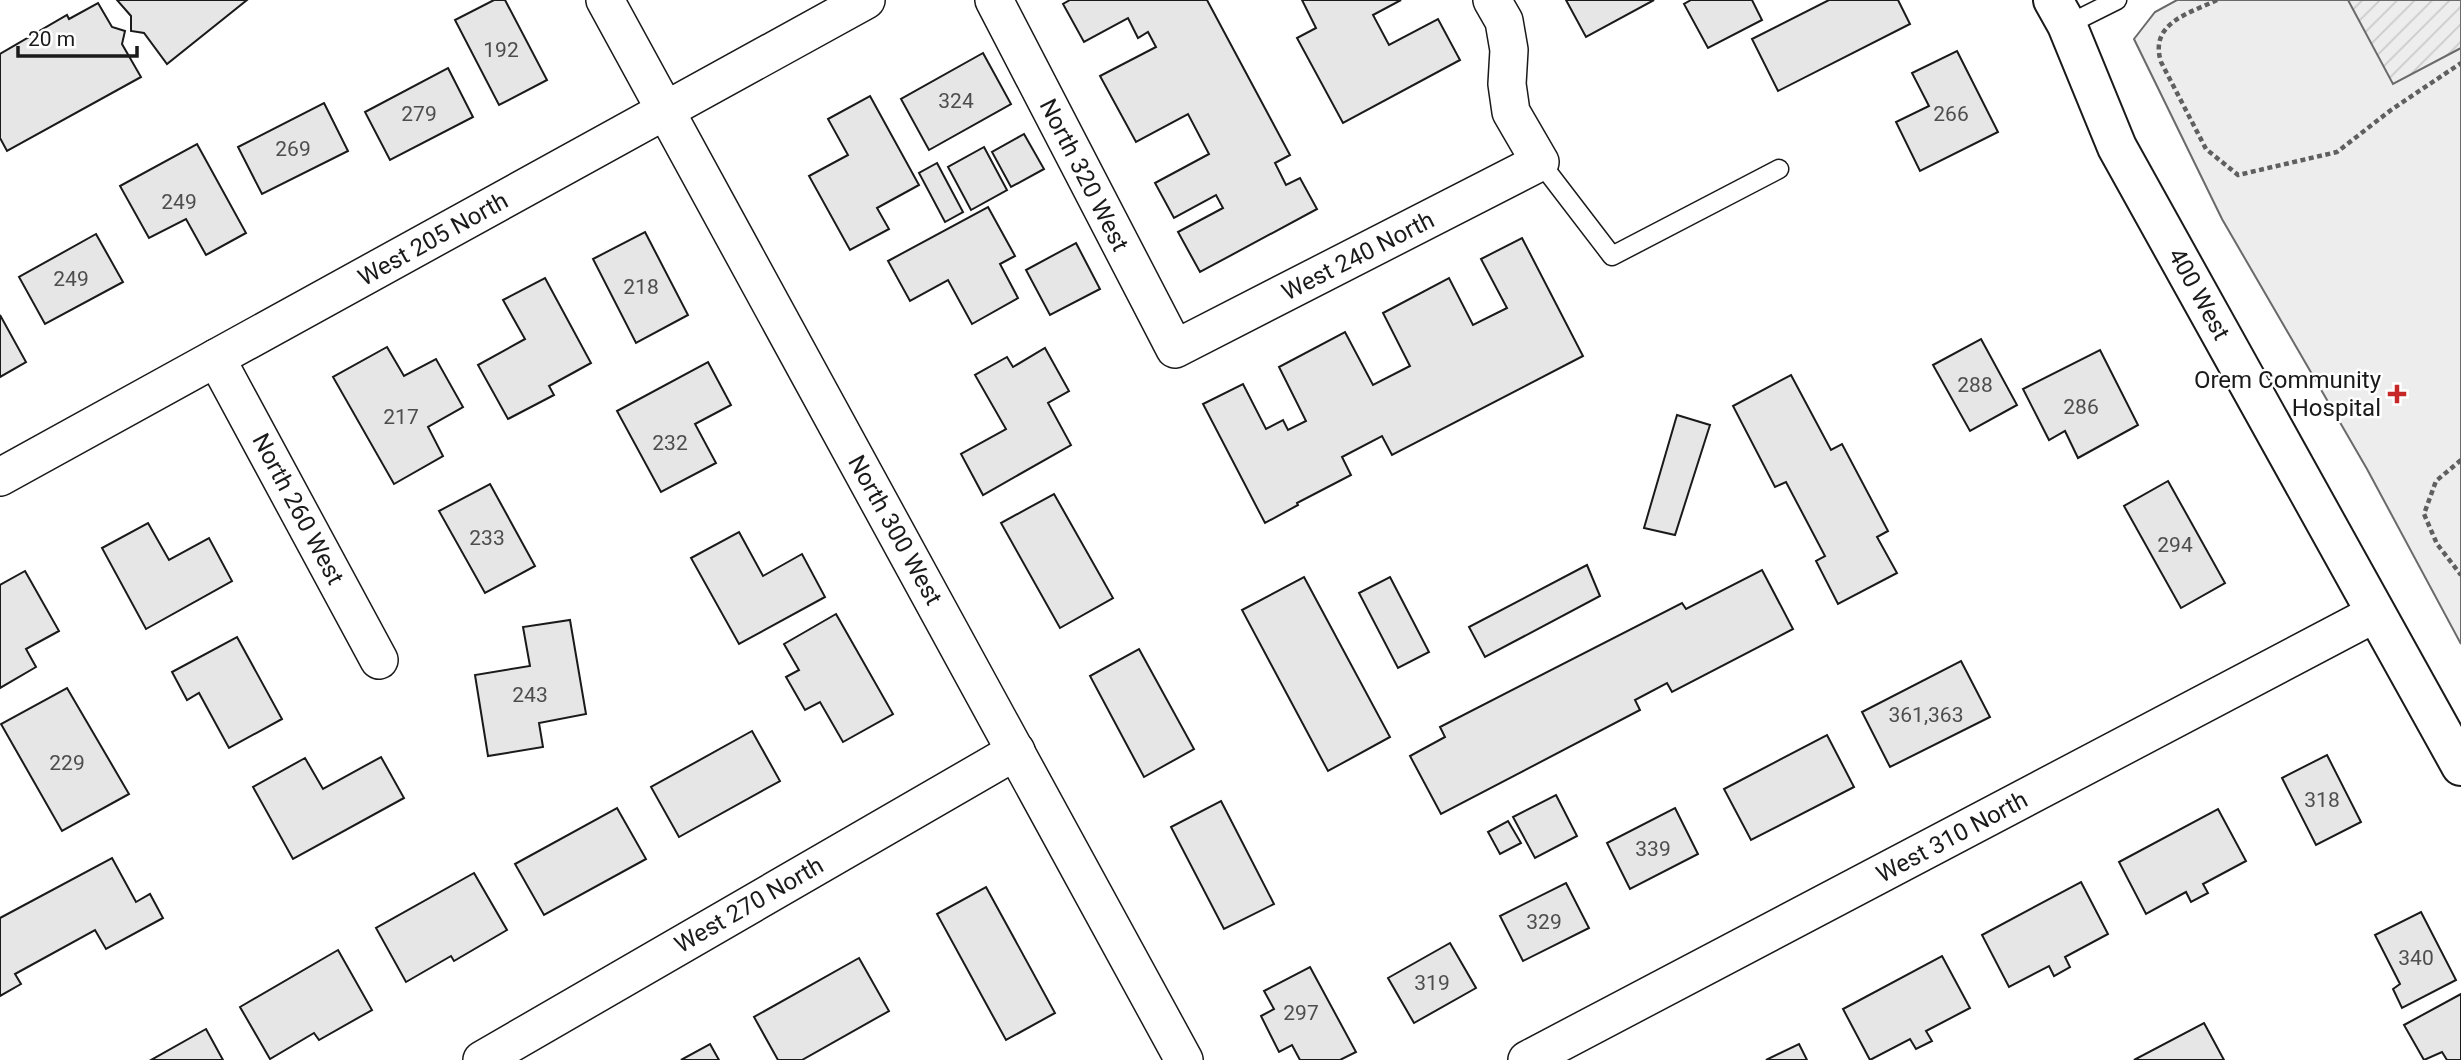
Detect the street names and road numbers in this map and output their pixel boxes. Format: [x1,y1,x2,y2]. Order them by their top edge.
street label: North 320 West [1034,94,1134,256]
street label: West 205 North [353,186,513,292]
street label: West 240 North [1277,206,1439,306]
street label: 400 West [2162,243,2236,345]
street label: North 260 West [246,429,350,589]
street label: North 300 West [842,450,948,610]
street label: West 310 North [1872,785,2032,889]
street label: West 270 North [670,851,828,959]

